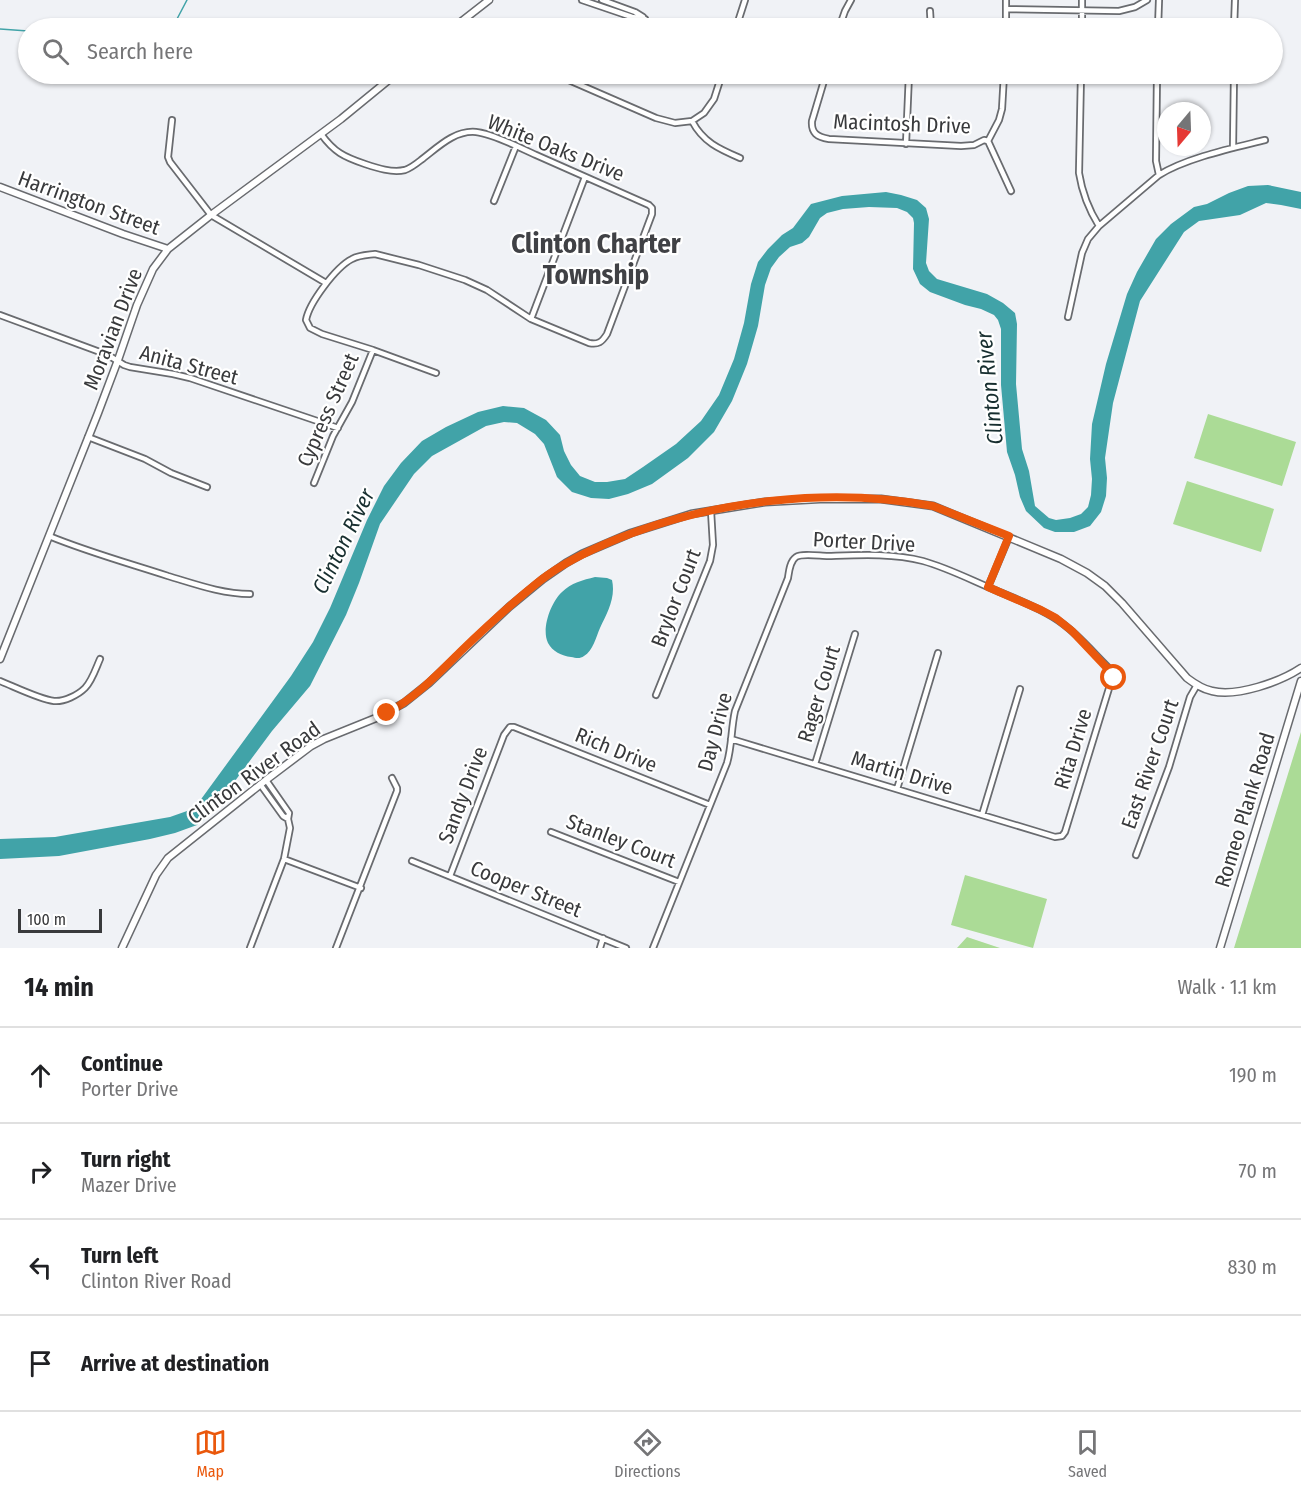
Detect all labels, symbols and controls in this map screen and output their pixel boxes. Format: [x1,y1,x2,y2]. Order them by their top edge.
search box [18,18,1283,84]
icon: search [39,35,72,68]
text: Search here [87,38,193,65]
north arrow [1157,102,1211,156]
street label: White Oaks Drive [484,109,628,187]
street label: Macintosh Drive [833,109,971,139]
street label: Harrington Street [14,165,164,241]
district label: Clinton Charter Township [511,228,681,291]
street label: Moravian Drive [78,265,148,393]
water label: Clinton River [970,329,1009,446]
street label: Anita Street [137,339,241,391]
street label: Cypress Street [291,349,365,471]
water label: Clinton River [306,483,381,598]
street label: Porter Drive [812,526,916,558]
street label: Brylor Court [645,545,707,651]
street label: Rager Court [792,642,846,746]
route start [1100,664,1126,690]
street label: Day Drive [692,690,738,774]
street label: East River Court [1116,696,1184,832]
route end [373,699,399,725]
street label: Rita Drive [1048,705,1098,793]
street label: Clinton River Road [182,716,326,830]
street label: Rich Drive [571,722,661,778]
street label: Romeo Plank Road [1209,729,1281,891]
street label: Sandy Drive [433,743,493,847]
street label: Martin Drive [848,745,956,801]
street label: Stanley Court [563,808,679,874]
street label: Cooper Street [467,855,586,923]
scale bar [18,906,102,934]
text: 100 m [27,910,66,929]
text: 14 min [24,972,94,1003]
text: Walk · 1.1 km [1178,975,1277,999]
text: Continue [81,1050,163,1077]
icon: ahead [24,1059,57,1092]
text: 190 m [1229,1063,1277,1087]
text: Porter Drive [81,1077,179,1101]
text: Turn right [81,1146,170,1173]
icon: right [24,1155,57,1188]
text: 70 m [1239,1159,1277,1183]
text: Mazer Drive [81,1173,177,1197]
text: Turn left [81,1242,159,1269]
icon: left [24,1251,57,1284]
text: 830 m [1227,1255,1277,1279]
text: Clinton River Road [81,1269,232,1293]
icon: arrive [24,1347,57,1380]
text: Arrive at destination [81,1350,269,1377]
tab: Map [194,1426,227,1481]
tab: Directions [614,1426,681,1481]
tab: Saved [1068,1426,1107,1481]

